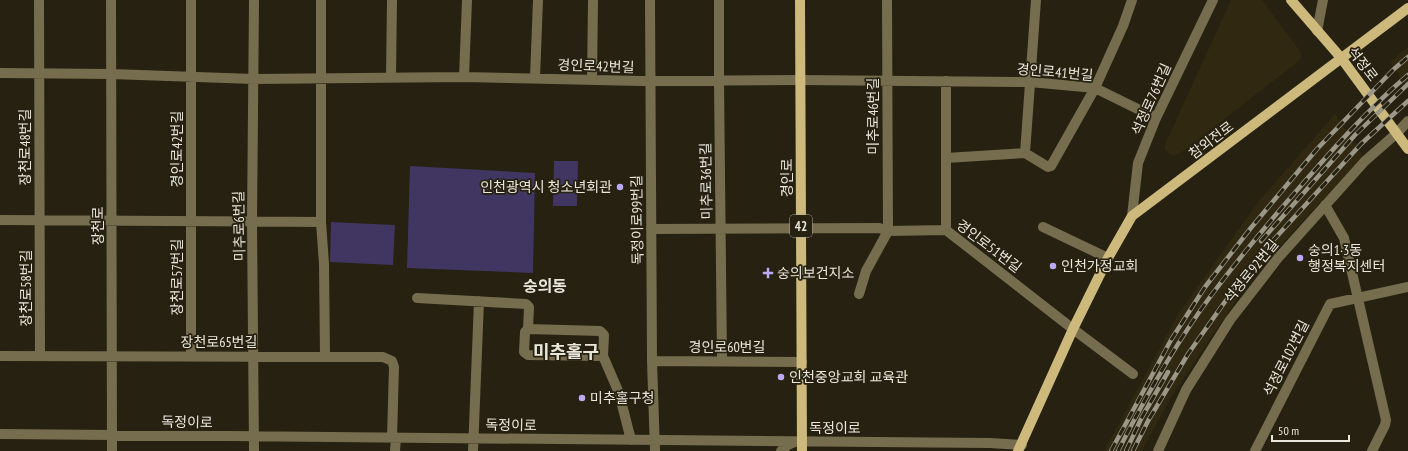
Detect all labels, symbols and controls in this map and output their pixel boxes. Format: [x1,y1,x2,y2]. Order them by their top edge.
street label: 석정로 [1344,43,1382,85]
street label: 경인로42번길 [557,56,635,76]
street label: 경인로41번길 [1016,60,1094,84]
street label: 석정로76번길 [1127,60,1175,138]
street label: 미추로46번길 [864,78,882,155]
street label: 장천로48번길 [16,109,34,186]
street label: 경인로42번길 [168,111,186,188]
street label: 참외전로 [1185,117,1237,163]
street label: 미추로36번길 [696,142,716,220]
street label: 경인로 [778,159,796,197]
street label: 독정이로99번길 [627,175,647,265]
place label: 인천광역시 청소년회관 [480,178,612,196]
marker: 인천광역시 청소년회관 [615,182,625,192]
street label: 미추로6번길 [229,190,249,262]
street label: 장천로 [89,207,107,245]
road number: 42 [790,215,812,237]
street label: 경인로51번길 [953,216,1025,276]
street label: 석정로92번길 [1220,235,1282,307]
street label: 장천로57번길 [168,239,186,316]
place label: 숭의1·3동 행정복지센터 [1308,241,1385,275]
street label: 장천로58번길 [17,250,35,327]
marker: 숭의1·3동 행정복지센터 [1295,253,1305,263]
place label: 인천가정교회 [1061,257,1138,275]
marker: 인천가정교회 [1048,261,1058,271]
place label: 숭의보건지소 [777,264,854,282]
marker: 숭의보건지소 [762,267,774,279]
district label: 숭의동 [523,276,567,296]
street label: 석정로102번길 [1259,317,1313,399]
street label: 장천로65번길 [181,333,258,351]
street label: 경인로60번길 [689,338,766,356]
district label: 미추홀구 [533,340,599,363]
place label: 인천중앙교회 교육관 [789,368,908,386]
marker: 인천중앙교회 교육관 [776,372,786,382]
place label: 미추홀구청 [590,389,654,407]
marker: 미추홀구청 [577,393,587,403]
street label: 독정이로 [161,413,213,431]
street label: 독정이로 [485,416,537,434]
scale bar [1272,417,1349,443]
street label: 독정이로 [809,419,861,437]
text: 50 m [1278,423,1299,438]

